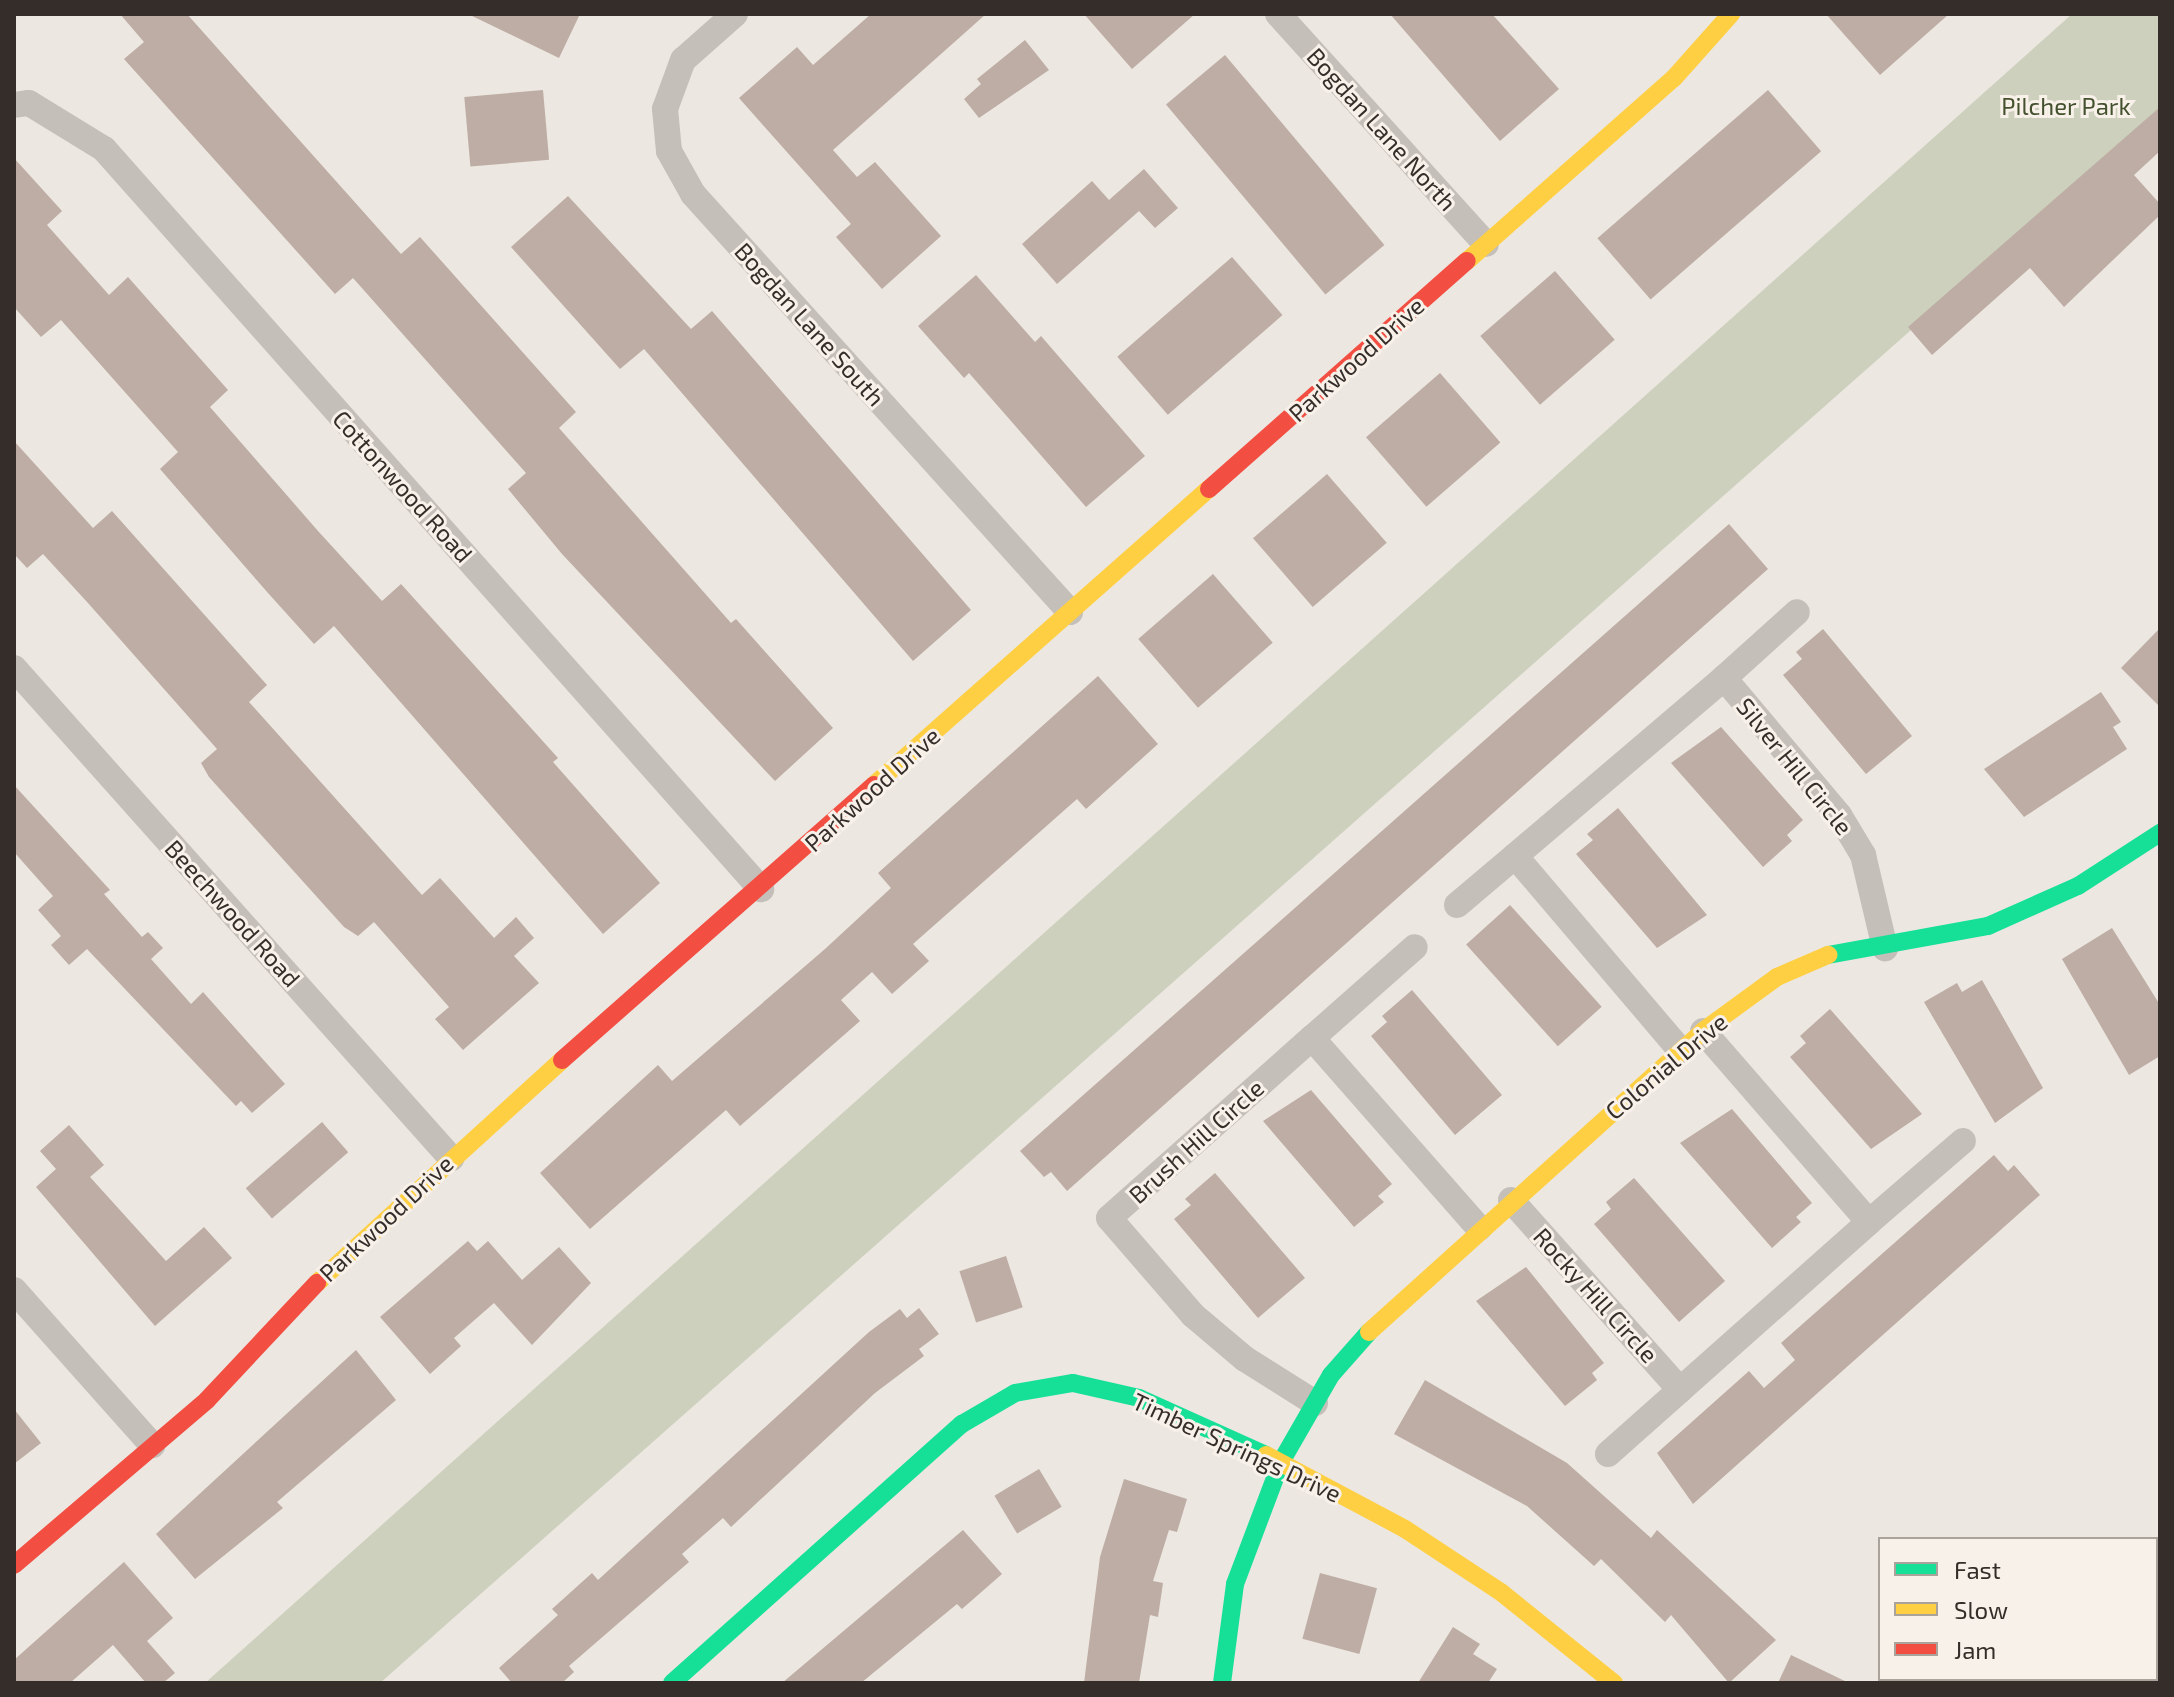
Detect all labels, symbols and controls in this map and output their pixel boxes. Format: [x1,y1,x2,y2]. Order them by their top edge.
street label: Bogdan Lane North [1301,42,1463,216]
park label: Pilcher Park [2001,92,2131,120]
street label: Bogdan Lane South [729,236,891,412]
street label: Parkwood Drive [1282,291,1430,427]
street label: Cottonwood Road [327,404,479,568]
street label: Silver Hill Circle [1731,691,1859,841]
street label: Parkwood Drive [798,721,946,857]
street label: Beechwood Road [160,834,306,992]
street label: Colonial Drive [1599,1007,1733,1125]
street label: Brush Hill Circle [1122,1073,1270,1209]
street label: Parkwood Drive [313,1149,459,1287]
street label: Rocky Hill Circle [1528,1221,1664,1369]
street label: Timber Springs Drive [1128,1386,1346,1508]
legend [1878,1537,2158,1681]
text: Fast [1954,1555,2001,1584]
text: Slow [1954,1595,2008,1624]
text: Jam [1954,1635,1996,1664]

